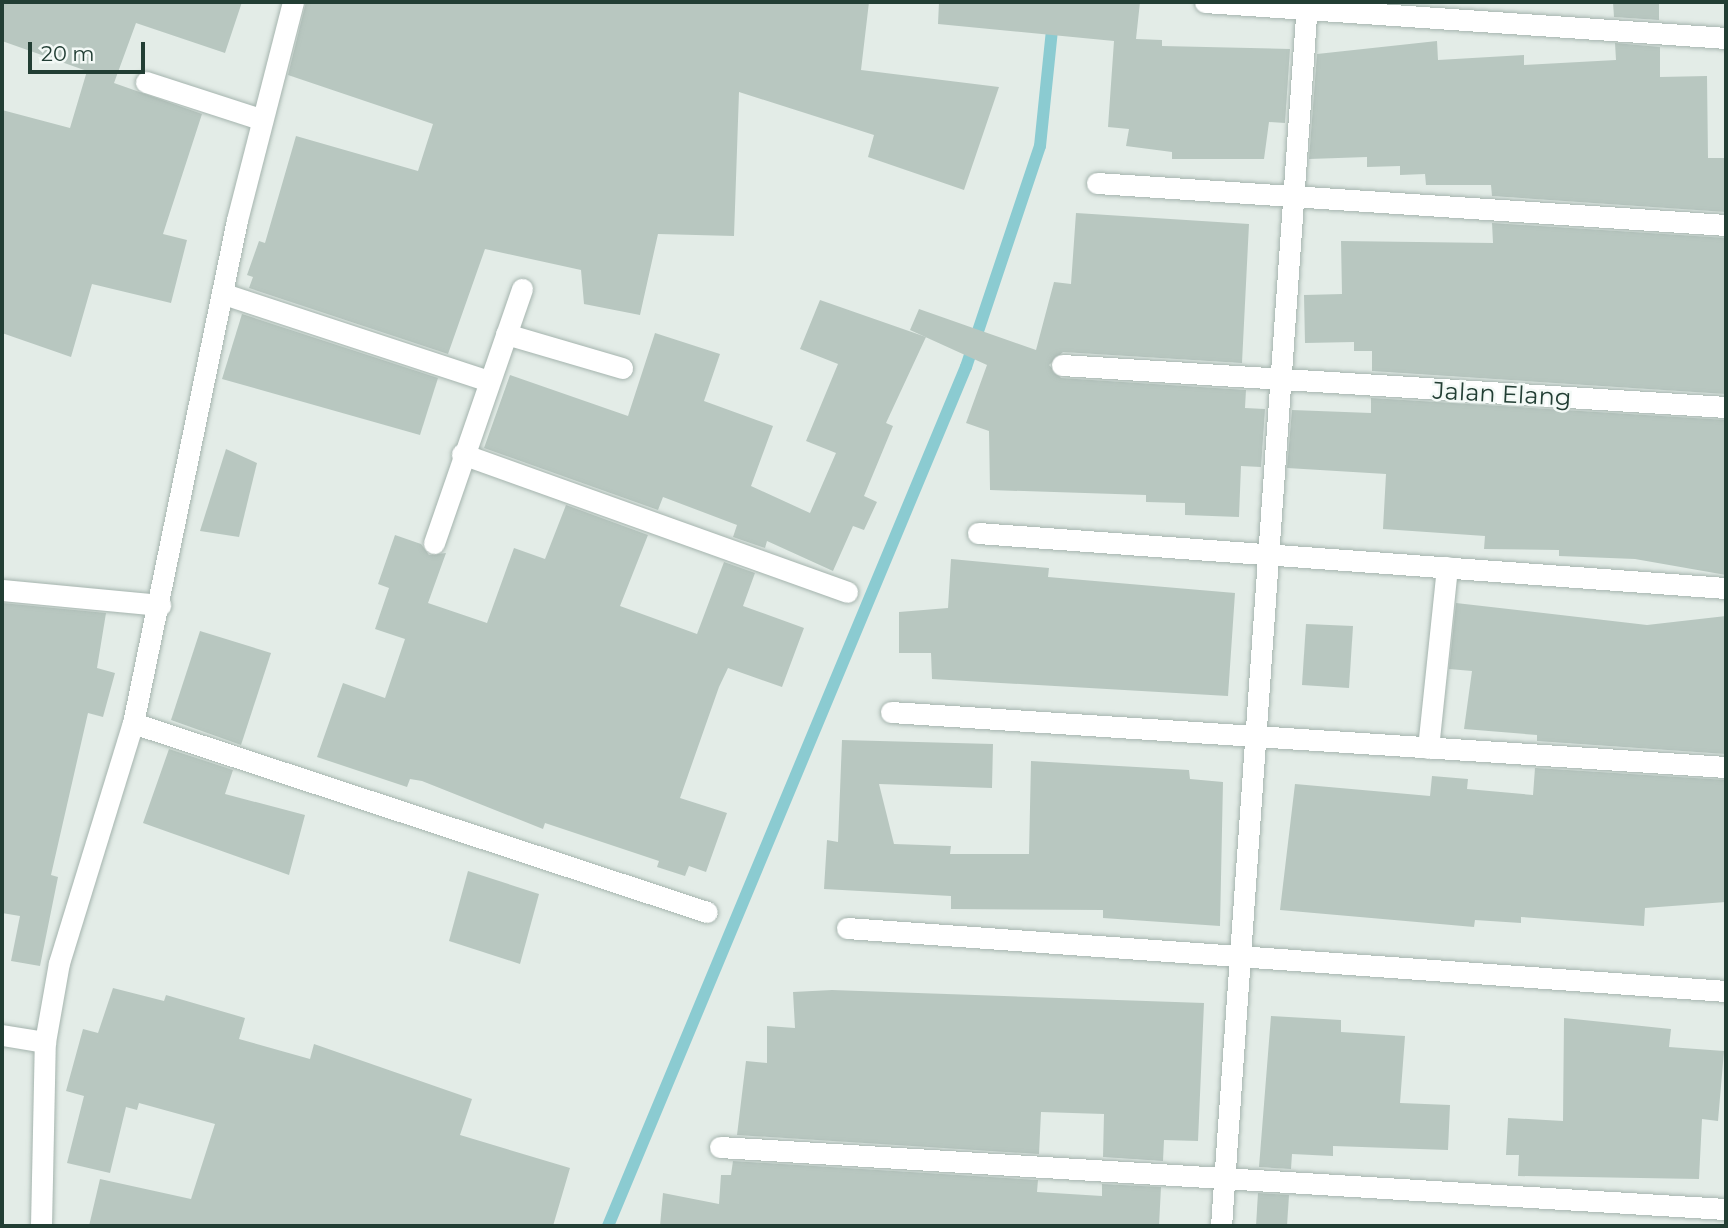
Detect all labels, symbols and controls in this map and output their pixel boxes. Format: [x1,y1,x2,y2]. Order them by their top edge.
scale bar [32,28,149,72]
text: 20 m [41,41,95,66]
street label: Jalan Elang [1432,376,1572,412]

